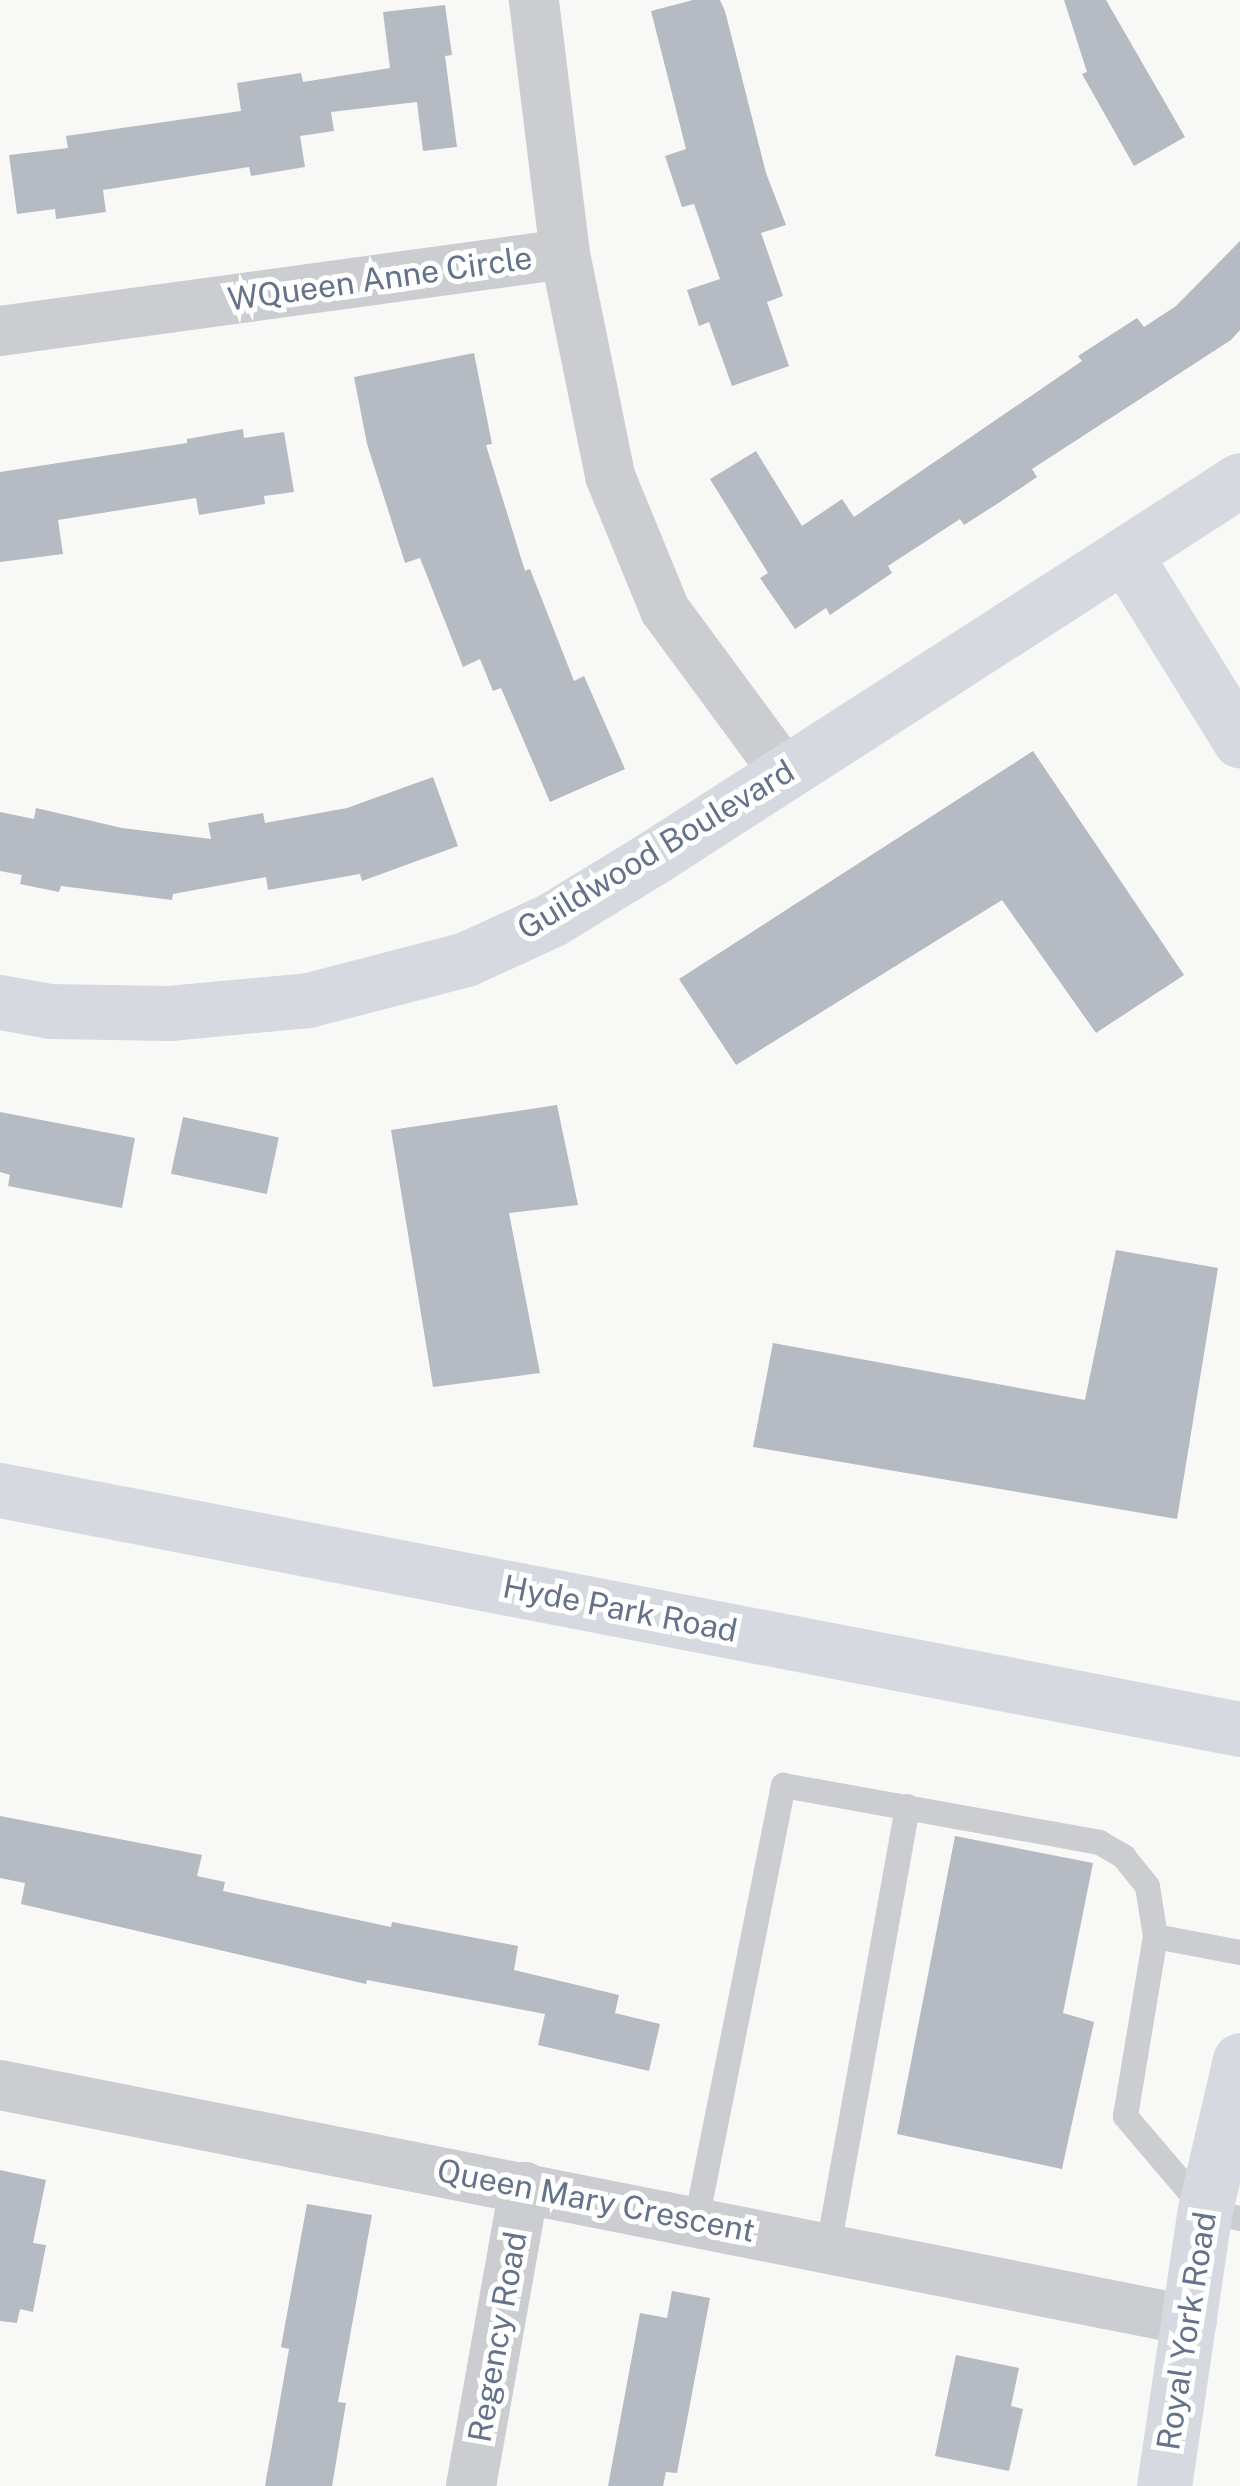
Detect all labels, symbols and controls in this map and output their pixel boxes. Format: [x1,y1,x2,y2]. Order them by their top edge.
street label: WQueen Anne Circle [225,239,535,319]
street label: Guildwood Boulevard [511,752,801,948]
street label: Hyde Park Road [499,1567,741,1651]
street label: Queen Mary Crescent [434,2151,758,2251]
street label: Royal York Road [1149,2209,1225,2453]
street label: Regency Road [461,2229,535,2445]

